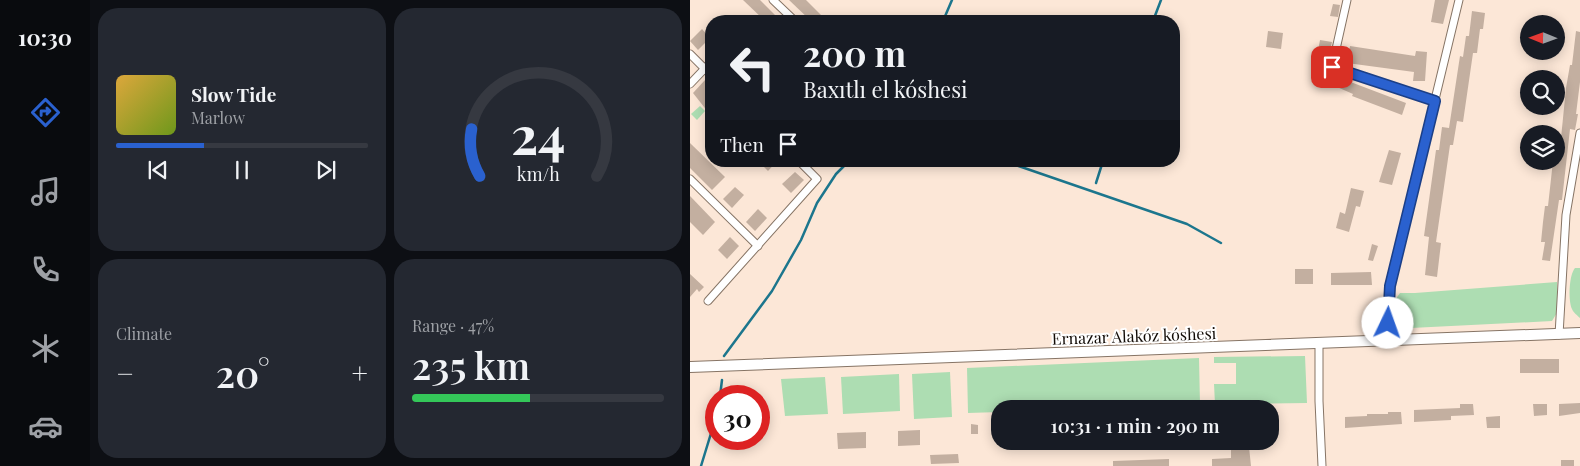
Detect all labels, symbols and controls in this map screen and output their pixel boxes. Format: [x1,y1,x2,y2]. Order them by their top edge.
north arrow [1520,15,1565,60]
map controls [1520,15,1565,170]
text: 10:30 [18,22,72,52]
text: 200 m [803,29,906,76]
icon: left [720,35,785,100]
pin [1311,46,1353,88]
icon: arrive [1318,53,1346,81]
button: search [1520,70,1565,115]
text: Baxıtlı el kóshesi [803,74,968,104]
text: Slow Tide [191,81,276,107]
icon: directions [28,95,63,130]
text: 24 [511,99,565,168]
text: Marlow [191,107,245,128]
button: layers [1520,125,1565,170]
icon: arrive [774,130,802,158]
text: Then [720,131,764,157]
icon: previous [144,156,172,184]
icon: pause [228,156,256,184]
icon: next [312,156,340,184]
text: km/h [517,162,560,185]
icon: music [28,174,63,209]
icon: phone [28,252,63,287]
position arrow [1361,296,1413,348]
text: Range · 47% [412,315,494,336]
street label: Ernazar Alakóz kóshesi [1051,322,1217,349]
text: Climate [116,323,172,344]
icon: climate [28,331,63,366]
text: 235 km [412,339,530,390]
text: 20° [216,347,270,398]
text: − [116,354,134,391]
text: + [352,354,368,391]
speed limit sign: 30 [705,385,770,450]
icon: car [28,409,63,444]
text: 10:31 · 1 min · 290 m [1051,412,1219,438]

